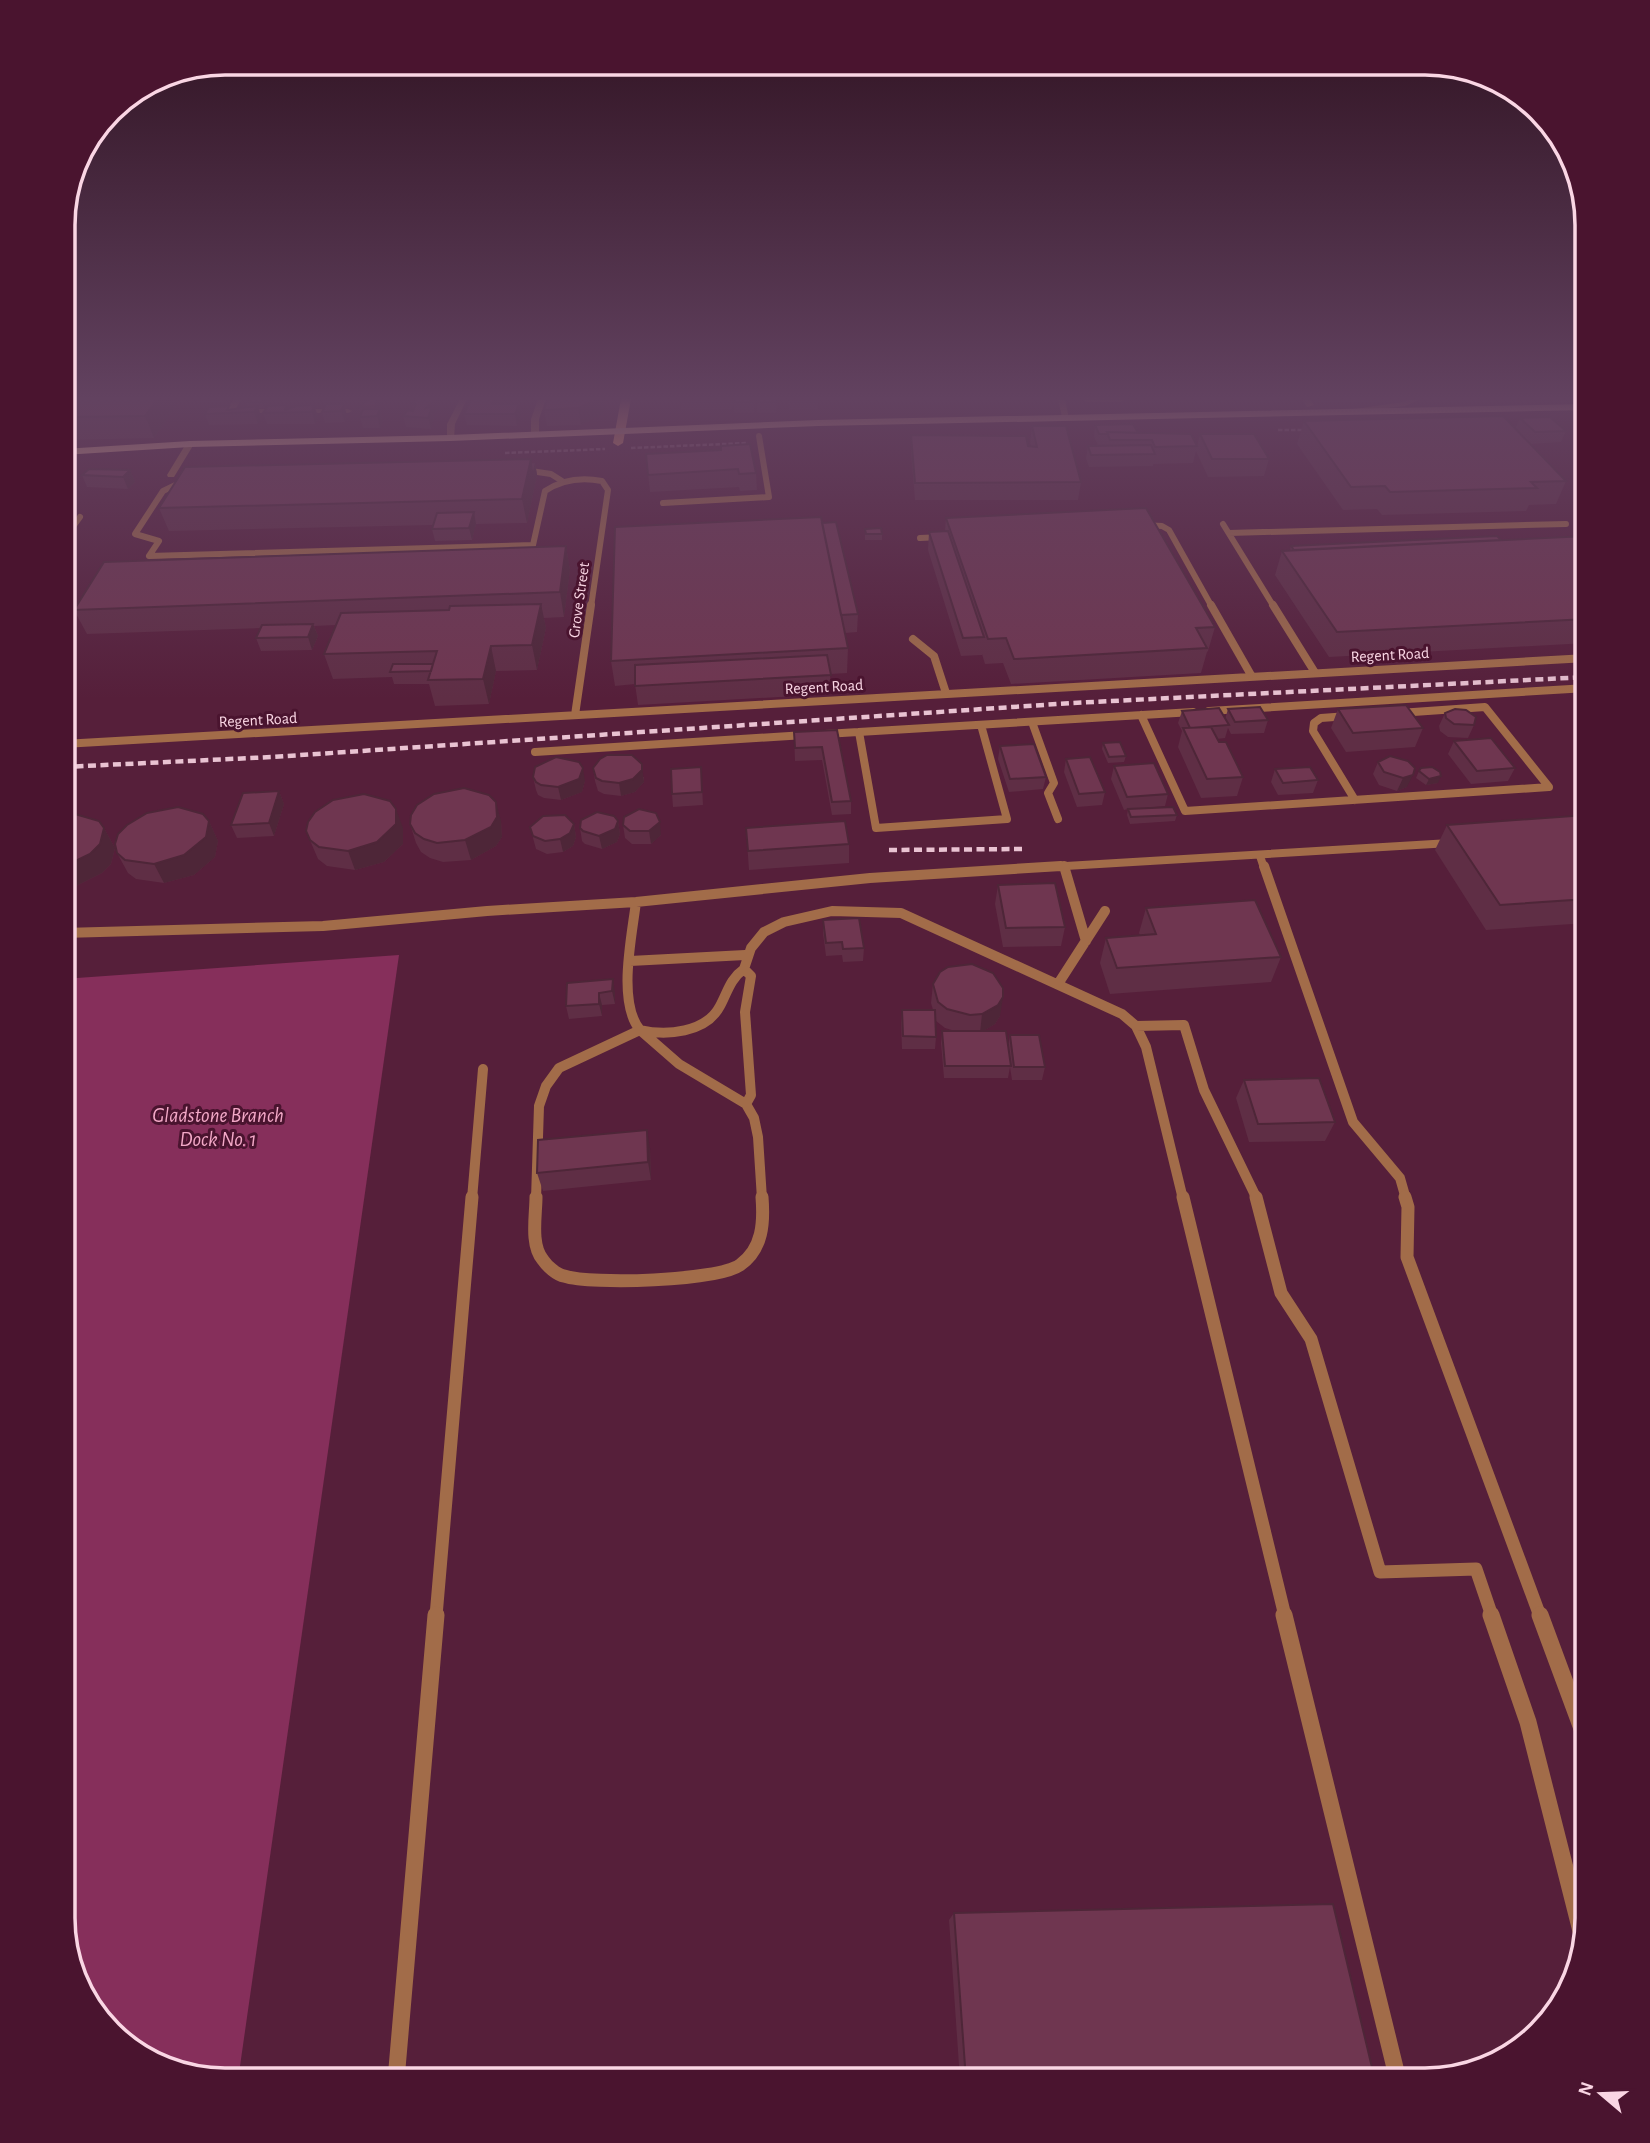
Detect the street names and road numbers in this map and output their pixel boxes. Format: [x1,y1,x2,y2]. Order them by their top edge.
street label: Grove Street [566,561,592,639]
street label: Regent Road [1350,645,1430,665]
street label: Regent Road [784,677,864,697]
street label: Regent Road [218,710,298,730]

